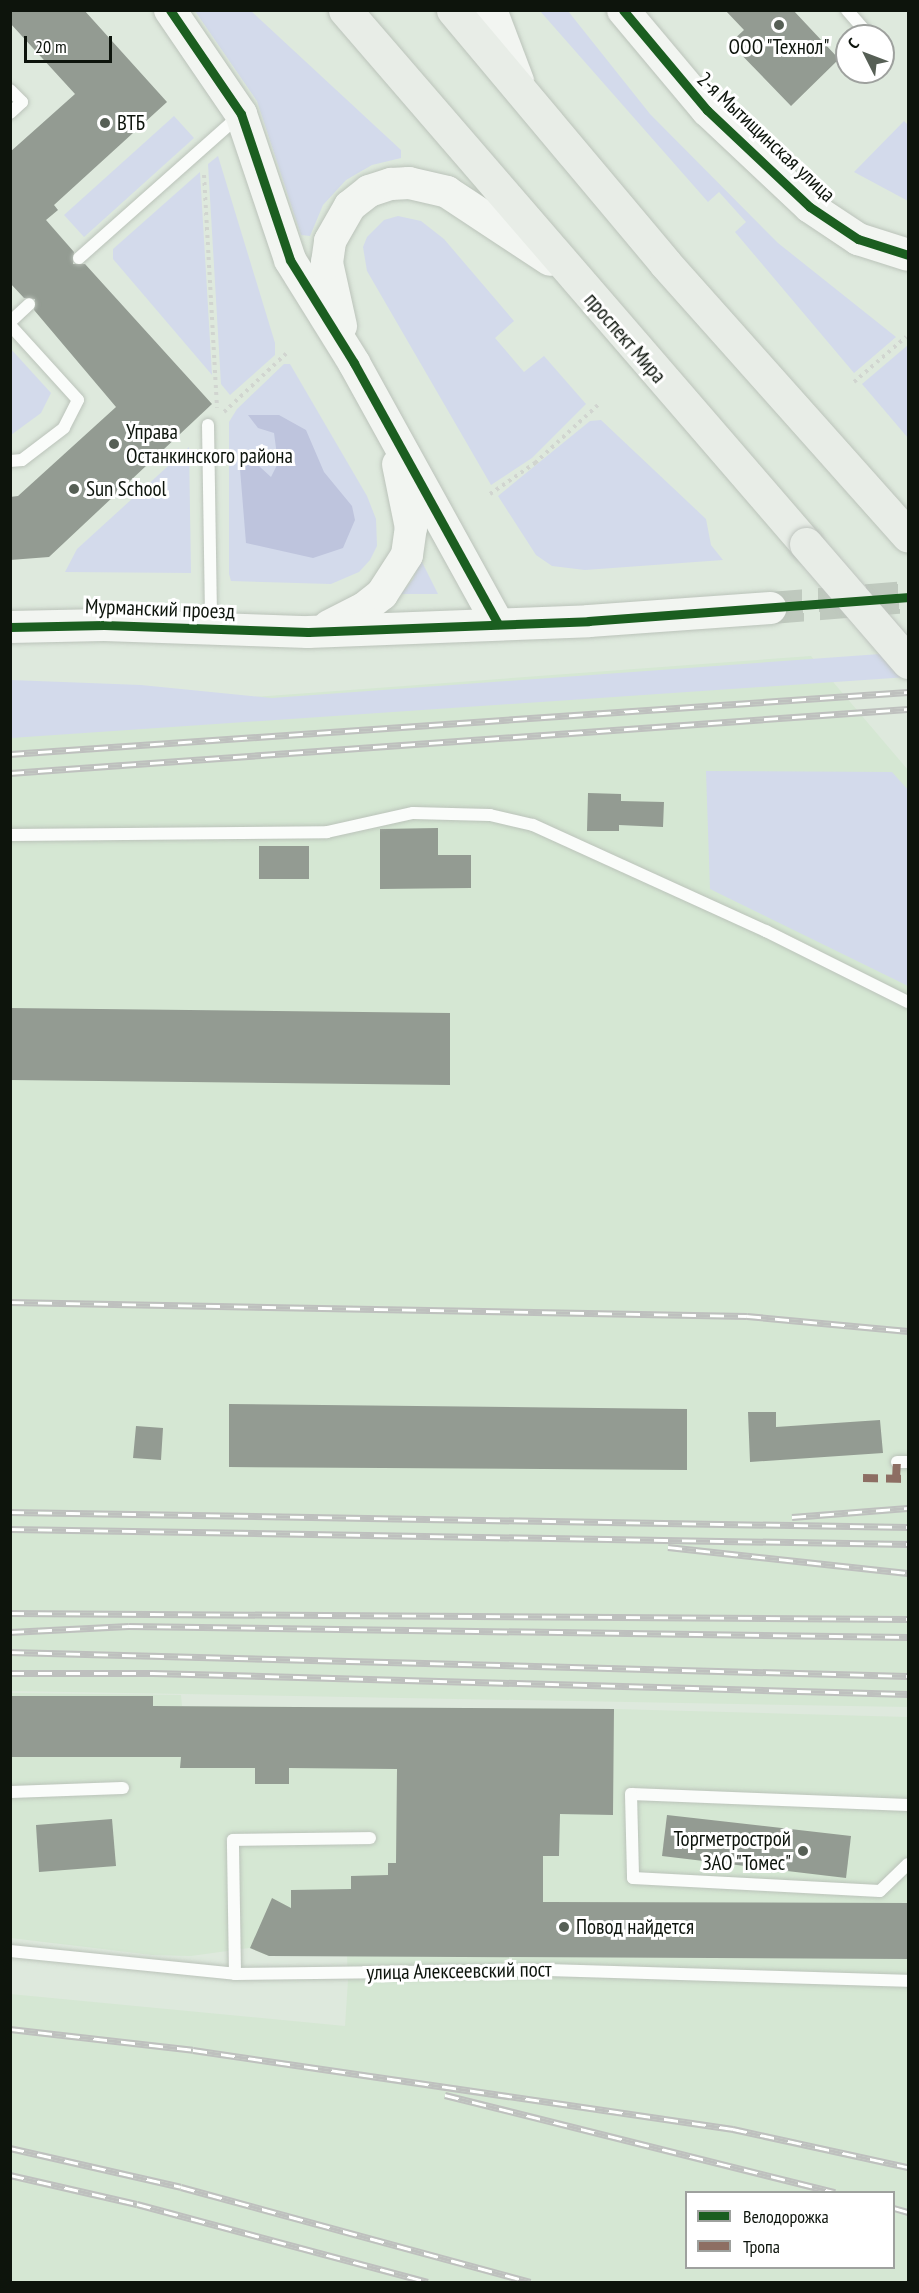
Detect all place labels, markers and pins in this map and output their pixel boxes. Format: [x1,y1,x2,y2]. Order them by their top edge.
marker: ООО "Технол" [772,18,786,32]
place label: ООО "Технол" [728,34,830,60]
place label: ВТБ [117,110,145,136]
marker: ВТБ [98,116,112,130]
place label: Управа Останкинского района [126,419,293,469]
marker: Управа Останкинского района [107,437,121,451]
place label: Sun School [86,476,167,502]
marker: Sun School [67,482,81,496]
place label: Торгметрострой ЗАО "Томес" [673,1826,791,1876]
marker: Торгметрострой ЗАО "Томес" [796,1844,810,1858]
place label: Повод найдется [576,1914,694,1940]
marker: Повод найдется [557,1920,571,1934]

